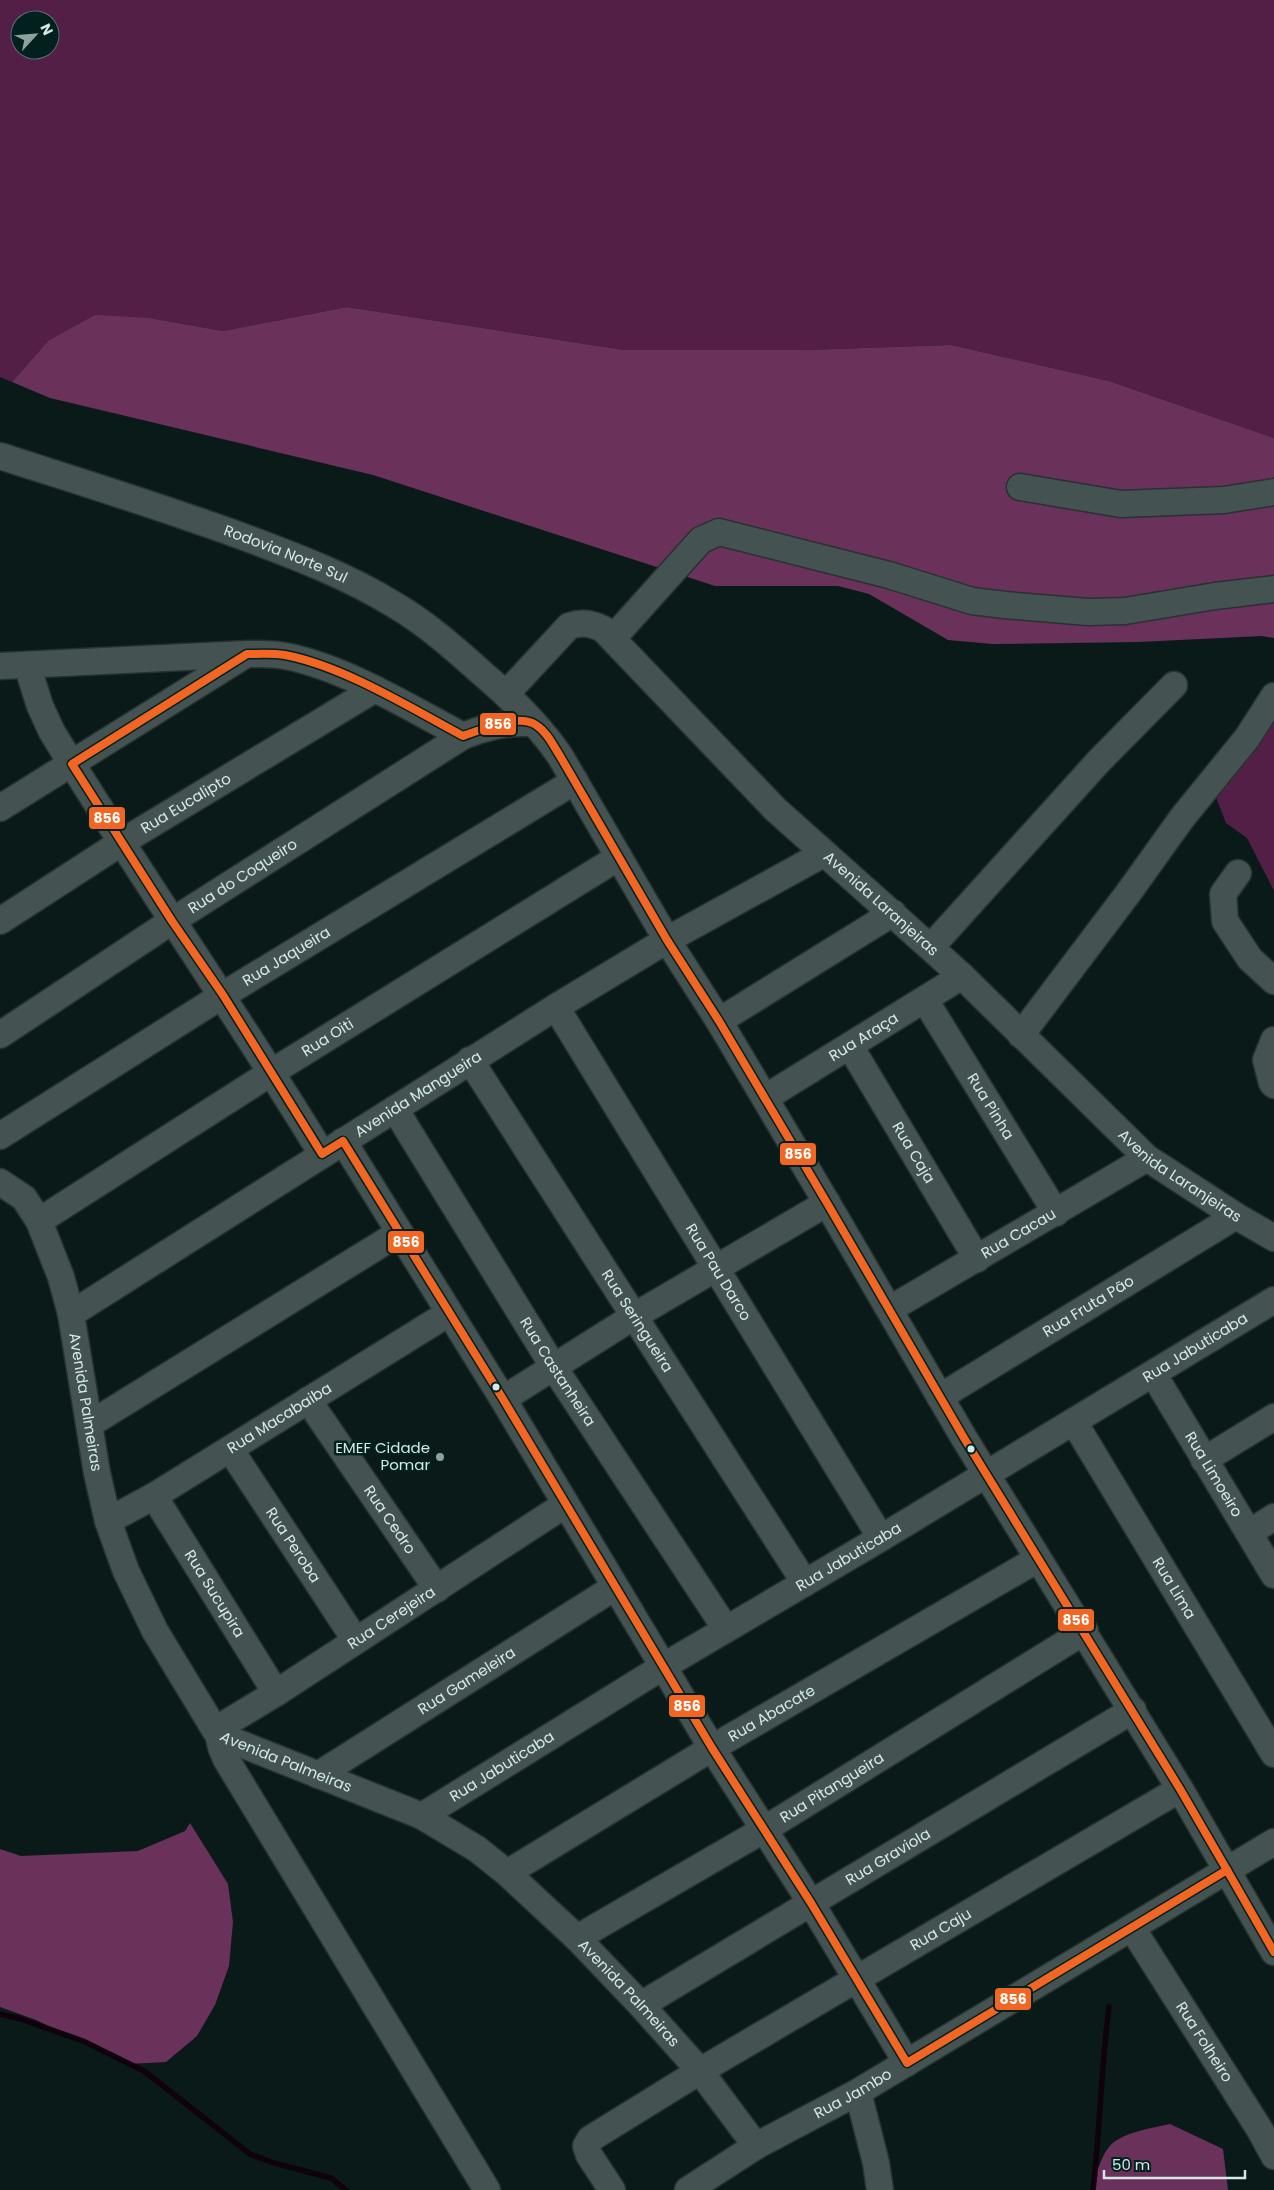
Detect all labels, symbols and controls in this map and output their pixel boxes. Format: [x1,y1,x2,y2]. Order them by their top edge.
north arrow [10,10,60,60]
text: N [35,20,58,38]
street label: Rodovia Norte Sul [221,520,351,588]
line badge: 856 [479,712,517,736]
text: 856 [484,714,512,734]
street label: Rua Eucalipto [137,768,235,838]
line badge: 856 [88,806,126,830]
text: 856 [93,808,121,828]
street label: Rua do Coqueiro [184,833,301,918]
street label: Avenida Laranjeiras [819,846,944,961]
street label: Rua Jaqueira [238,921,334,991]
street label: Rua Araça [825,1007,902,1066]
street label: Rua Oiti [297,1013,357,1061]
street label: Avenida Mangueira [350,1046,486,1142]
street label: Rua Pinha [962,1069,1019,1144]
street label: Rua Caja [887,1117,940,1187]
street label: Avenida Laranjeiras [1114,1124,1246,1227]
line badge: 856 [779,1142,817,1166]
text: 856 [784,1144,812,1164]
street label: Rua Cacau [977,1203,1060,1263]
street label: Rua Pau Darco [681,1219,757,1325]
line badge: 856 [387,1230,425,1254]
text: 856 [392,1232,420,1252]
street label: Rua Seringueira [597,1265,678,1376]
street label: Rua Fruta Pão [1038,1270,1138,1342]
street label: Rua Jabuticaba [1138,1307,1251,1387]
street label: Rua Castanheira [515,1313,601,1430]
street label: Avenida Palmeiras [64,1331,108,1473]
street label: Rua Macabaiba [223,1377,335,1458]
unlabelled marker [491,1382,501,1392]
street label: Rua Limoeiro [1180,1427,1248,1521]
place label: EMEF Cidade Pomar [335,1437,430,1475]
unlabelled marker [966,1444,976,1454]
marker: EMEF Cidade Pomar [434,1451,446,1463]
street label: Rua Cedro [359,1481,421,1558]
street label: Rua Peroba [261,1503,326,1587]
street label: Rua Jabuticaba [792,1517,905,1596]
street label: Rua Sucupira [180,1546,250,1641]
street label: Rua Lima [1148,1553,1201,1623]
street label: Rua Cerejeira [343,1581,439,1654]
line badge: 856 [1057,1608,1095,1632]
text: 856 [1062,1610,1090,1630]
street label: Rua Gameleira [414,1642,519,1719]
street label: Rua Abacate [724,1680,819,1747]
line badge: 856 [668,1694,706,1718]
text: 856 [673,1696,701,1716]
street label: Avenida Palmeiras [216,1726,355,1797]
street label: Rua Jabuticaba [445,1726,558,1806]
street label: Rua Pitangueira [776,1747,888,1827]
street label: Rua Graviola [841,1823,934,1890]
street label: Rua Caju [906,1903,975,1955]
street label: Avenida Palmeiras [574,1934,685,2051]
line badge: 856 [994,1987,1032,2011]
text: 856 [999,1989,1027,2009]
street label: Rua Folheiro [1171,1997,1238,2086]
street label: Rua Jambo [810,2063,895,2124]
scale bar [1104,2148,1245,2180]
text: 50 m [1112,2154,1150,2175]

